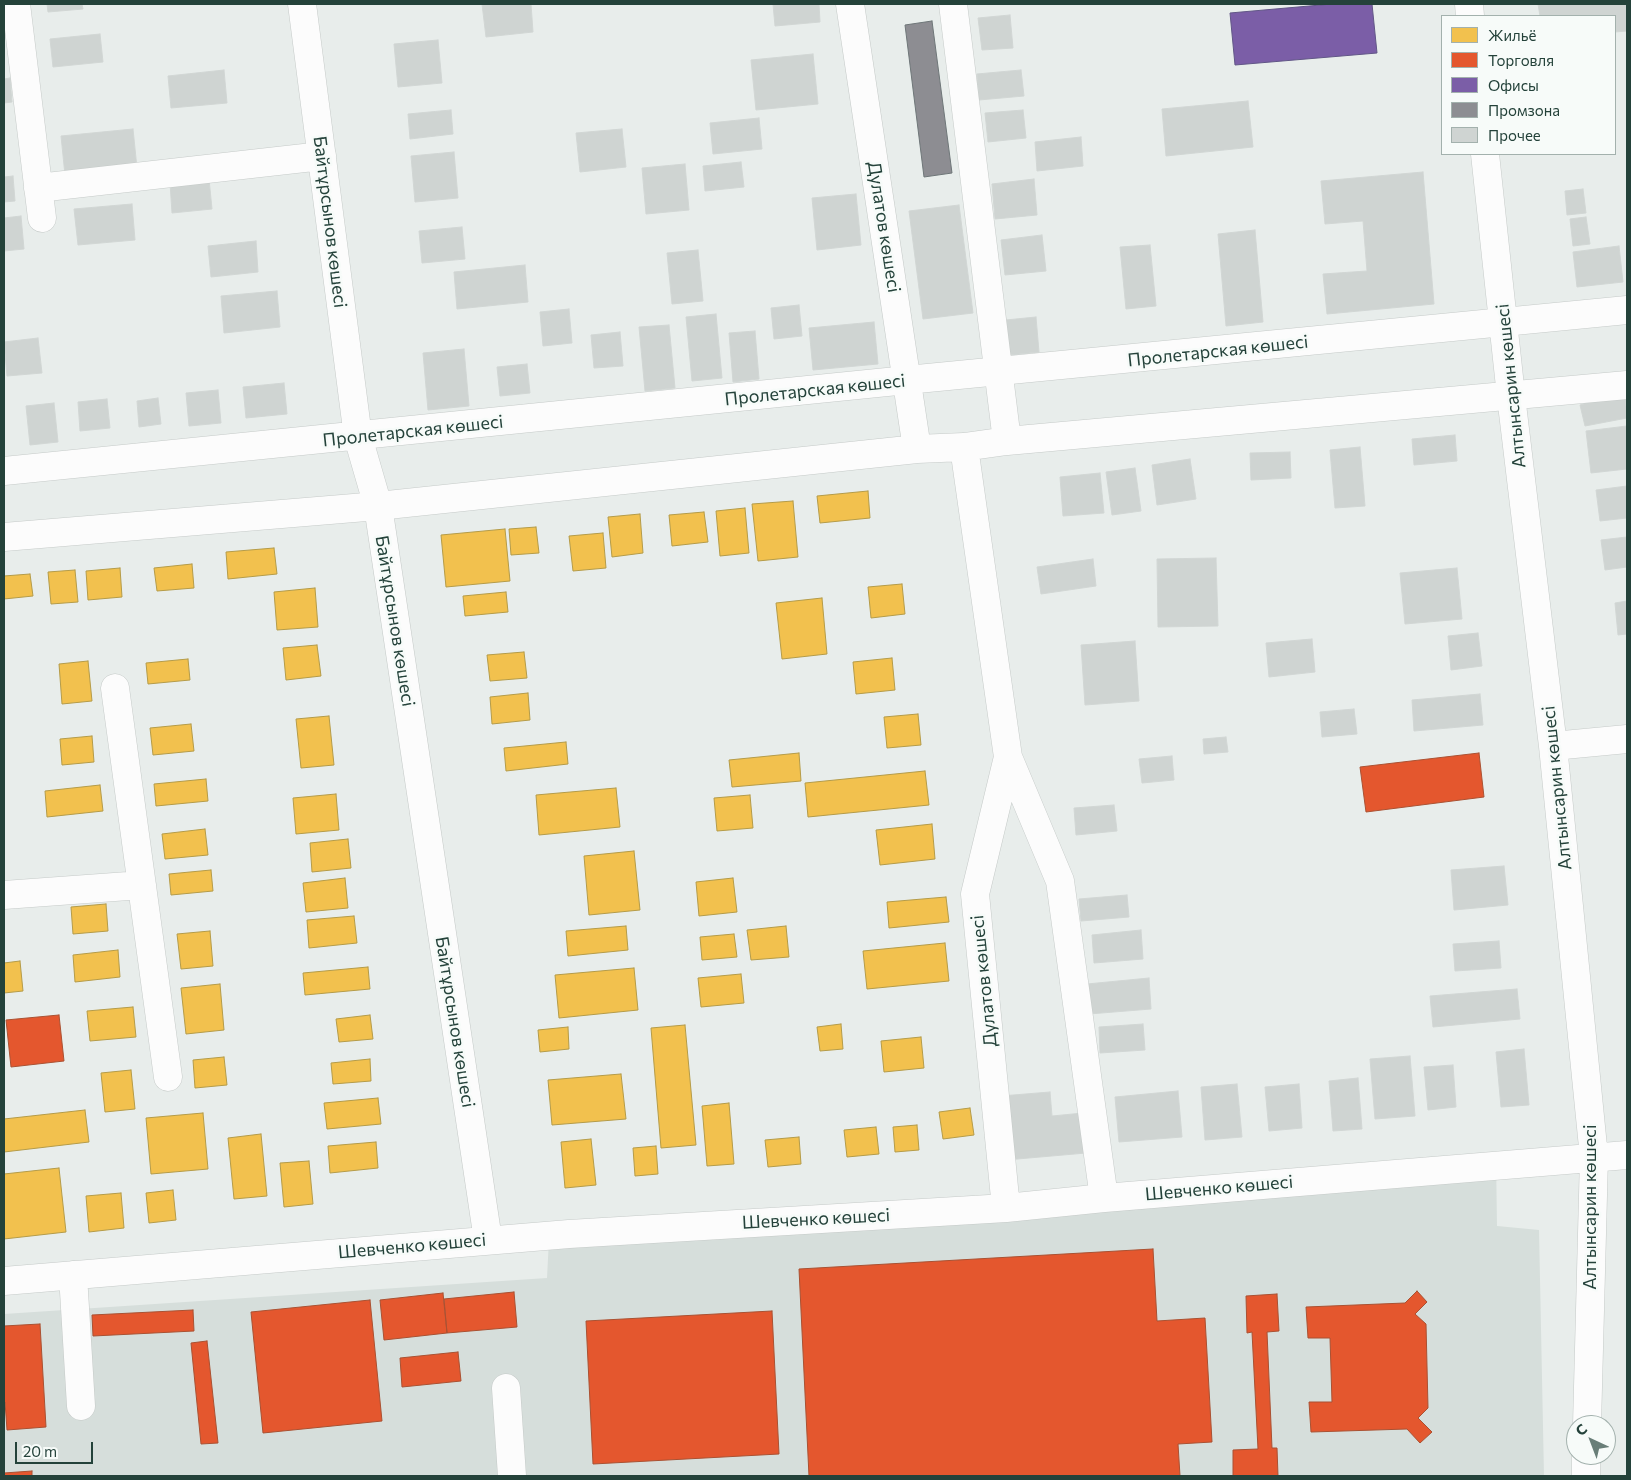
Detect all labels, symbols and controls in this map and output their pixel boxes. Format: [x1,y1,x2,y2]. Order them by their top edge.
legend [1441,15,1616,155]
text: Жильё [1488,26,1536,44]
text: Торговля [1488,51,1554,69]
text: Офисы [1488,76,1539,94]
text: Промзона [1488,101,1560,119]
text: Прочее [1488,126,1541,144]
street label: Байтұрсынов көшесі [309,135,351,309]
street label: Дулатов көшесі [863,160,905,294]
street label: Алтынсарин көшесі [1492,303,1530,469]
street label: Пролетарская көшесі [1127,331,1309,371]
street label: Пролетарская көшесі [724,370,906,410]
street label: Пролетарская көшесі [322,411,504,451]
street label: Байтұрсынов көшесі [371,534,419,708]
street label: Алтынсарин көшесі [1538,705,1576,871]
street label: Дулатов көшесі [966,914,1002,1048]
street label: Байтұрсынов көшесі [431,935,479,1109]
street label: Алтынсарин көшесі [1579,1124,1601,1290]
street label: Шевченко көшесі [1144,1171,1294,1205]
street label: Шевченко көшесі [741,1204,891,1234]
street label: Шевченко көшесі [337,1229,487,1263]
north arrow [1566,1415,1616,1465]
text: С [1572,1420,1590,1439]
scale bar [18,1432,95,1464]
text: 20 m [23,1442,57,1460]

